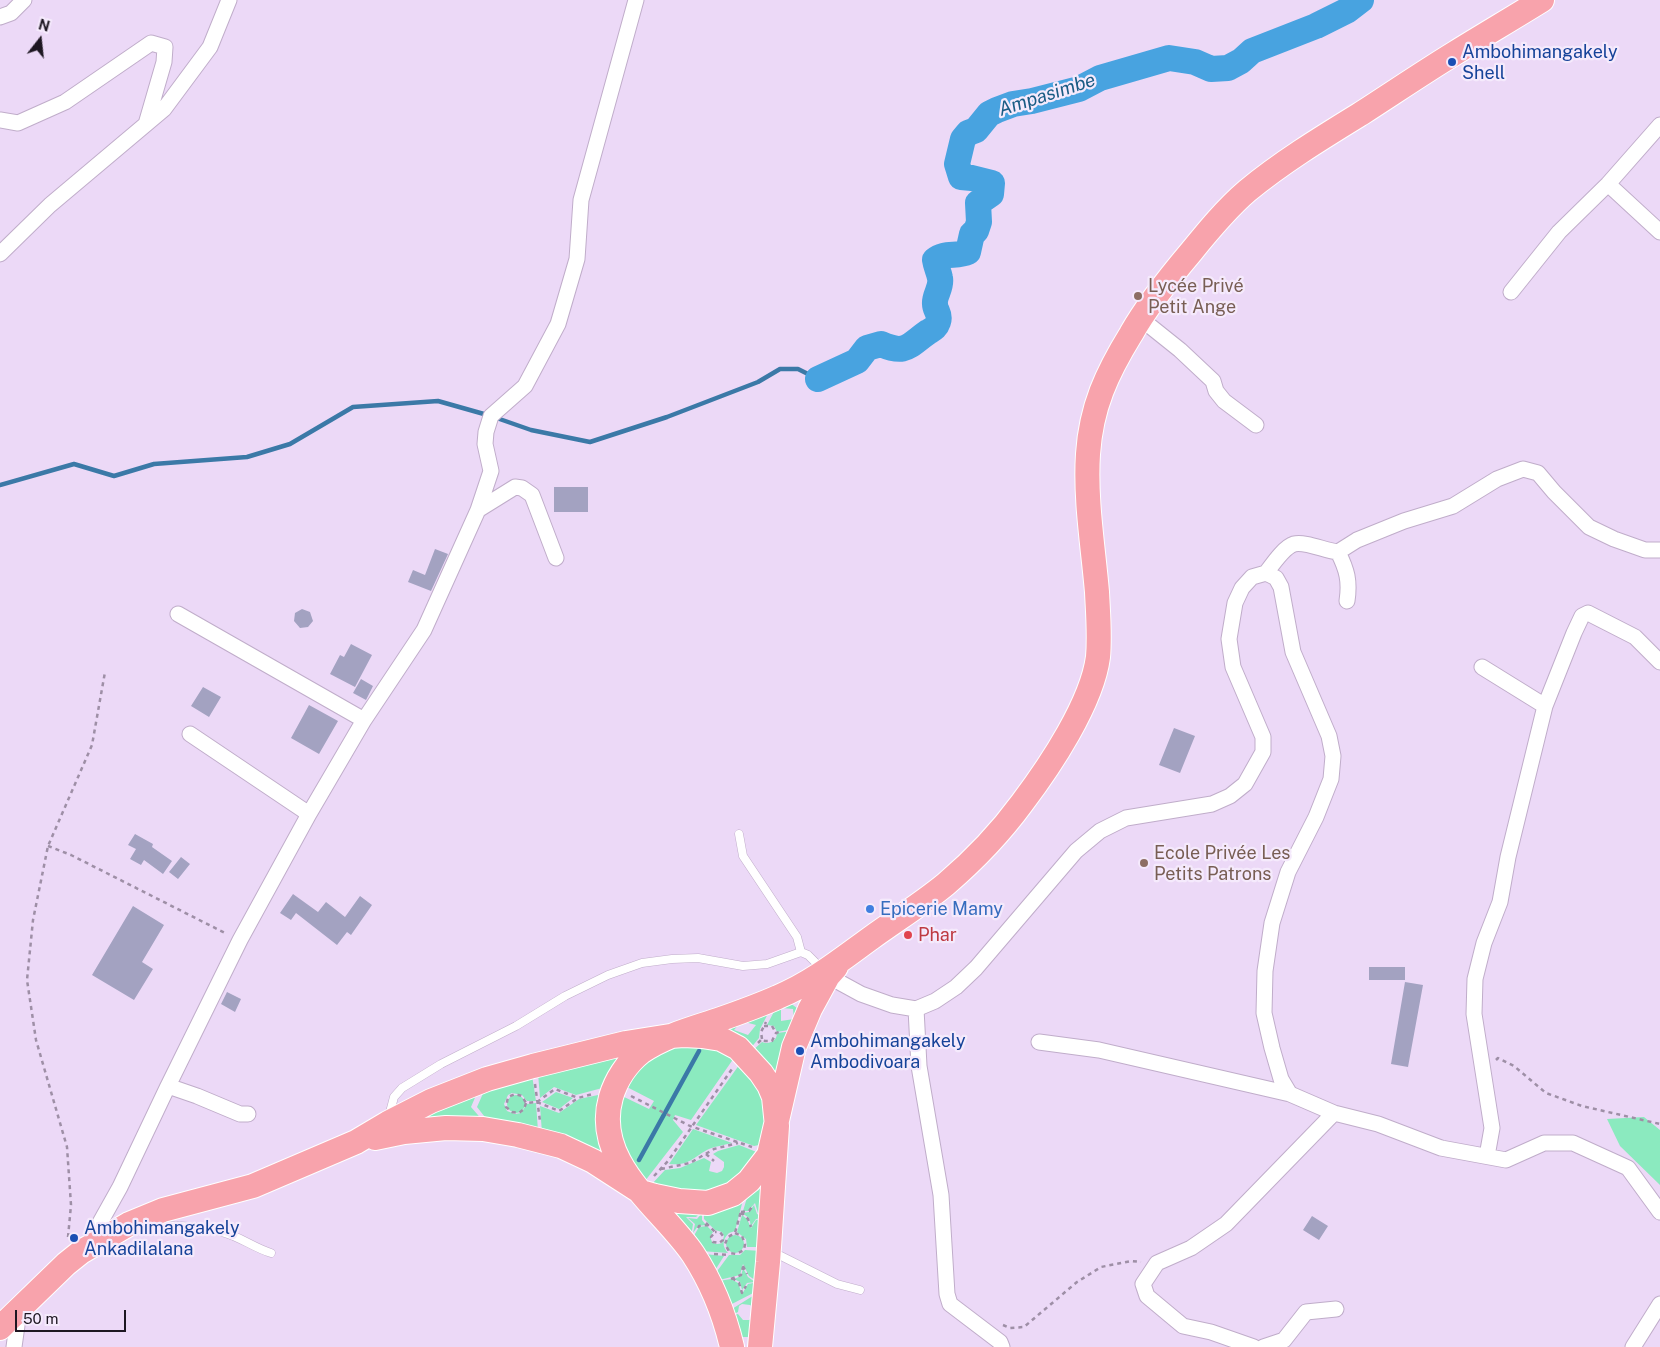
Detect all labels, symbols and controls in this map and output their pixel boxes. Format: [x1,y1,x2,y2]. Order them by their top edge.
north arrow [15,15,65,65]
text: N [37,16,52,35]
place label: Ambohimangakely Shell [1462,41,1618,84]
marker: Ambohimangakely Shell [1446,56,1458,68]
water label: Ampasimbe [996,69,1098,121]
place label: Lycée Privé Petit Ange [1148,275,1244,318]
marker: Lycée Privé Petit Ange [1132,290,1144,302]
place label: Ecole Privée Les Petits Patrons [1154,842,1290,884]
marker: Ecole Privée Les Petits Patrons [1138,857,1150,869]
place label: Epicerie Mamy [880,898,1003,920]
marker: Epicerie Mamy [864,903,876,915]
place label: Phar [918,924,957,946]
marker: Phar [902,929,914,941]
place label: Ambohimangakely Ambodivoara [810,1030,966,1072]
marker: Ambohimangakely Ambodivoara [794,1045,806,1057]
place label: Ambohimangakely Ankadilalana [84,1217,240,1260]
marker: Ambohimangakely Ankadilalana [68,1232,80,1244]
scale bar [18,1300,129,1332]
text: 50 m [23,1310,58,1327]

